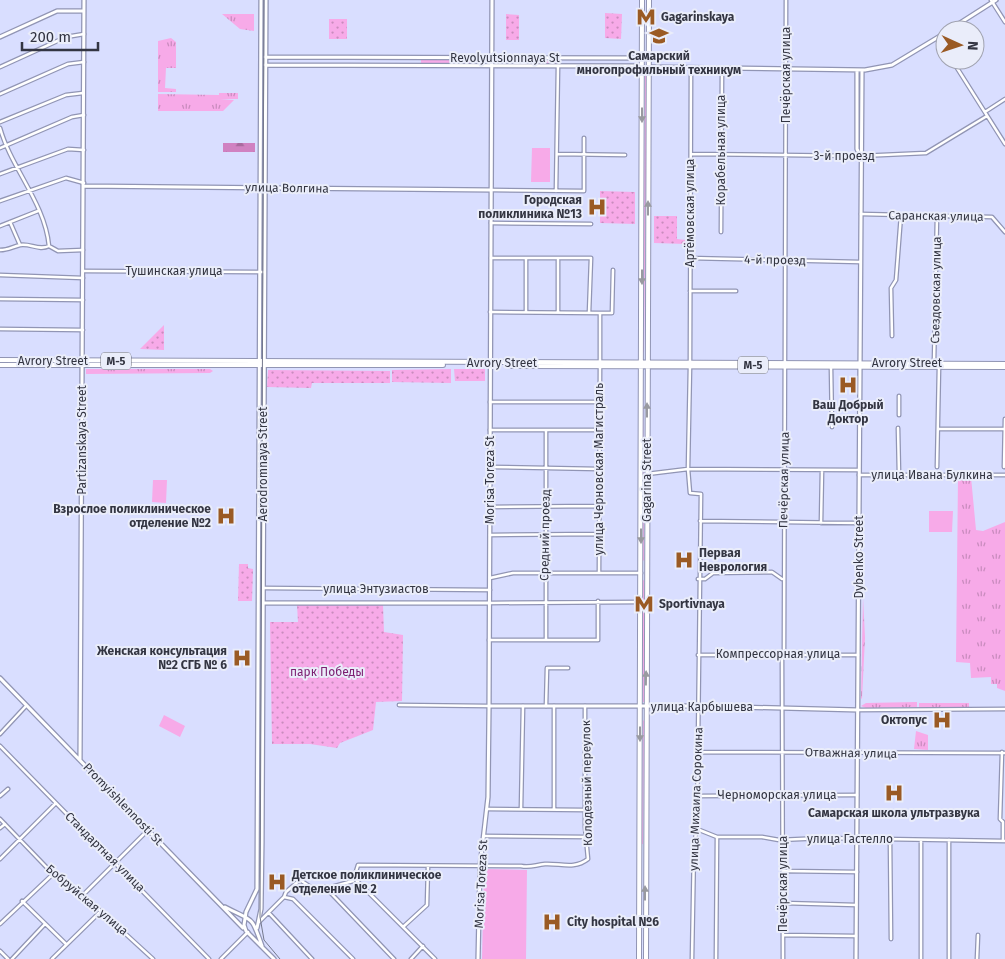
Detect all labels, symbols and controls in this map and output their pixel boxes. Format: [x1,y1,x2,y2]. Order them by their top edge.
metro station icon: Gagarinskaya [635,6,657,28]
place label: Gagarinskaya [661,10,735,24]
scale bar [22,20,99,52]
north arrow [935,20,985,70]
school or university icon: Самарский многопрофильный техникум [648,25,670,47]
street label: Печёрская улица [779,27,793,123]
text: 200 m [30,28,71,46]
text: N [964,41,981,51]
place label: Самарский многопрофильный техникум [577,49,741,77]
street label: Revolyutsionnaya St [450,51,561,65]
street label: Корабельная улица [714,95,728,205]
one-way arrow [638,107,646,123]
street label: 3-й проезд [813,149,875,163]
street label: Артёмовская улица [683,159,697,267]
street label: улица Волгина [245,180,329,196]
place label: Городская поликлиника №13 [478,193,582,221]
hospital icon: Городская поликлиника №13 [586,196,608,218]
one-way arrow [644,199,652,215]
street label: Саранская улица [888,208,984,224]
street label: Съездовская улица [928,236,944,344]
street label: 4-й проезд [744,252,806,268]
street label: Тушинская улица [125,264,223,278]
one-way arrow [638,270,646,286]
road number: М-5 [101,352,131,370]
street label: Avrory Street [18,354,89,368]
street label: Avrory Street [467,356,538,370]
road number: М-5 [738,356,768,374]
street label: Avrory Street [872,356,943,370]
hospital icon: Ваш Добрый Доктор [837,374,859,396]
street label: улица Черновская Магистраль [592,383,606,555]
street label: Partizanskaya Street [75,384,89,495]
place label: Ваш Добрый Доктор [812,398,884,426]
one-way arrow [643,402,651,418]
street label: Aerodromnaya Street [256,406,270,521]
street label: Печёрская улица [776,432,792,528]
street label: Morisa Toreza St [483,435,497,524]
street label: Gagarina Street [640,437,654,522]
street label: улица Ивана Булкина [871,468,993,482]
street label: Средний проезд [537,489,553,581]
place label: Взрослое поликлиническое отделение №2 [53,502,211,530]
hospital icon: Взрослое поликлиническое отделение №2 [215,505,237,527]
street label: Dybenko Street [852,515,866,599]
one-way arrow [637,529,645,545]
place label: Первая Неврология [699,546,767,574]
hospital icon: Первая Неврология [673,549,695,571]
street label: улица Энтузиастов [323,582,429,596]
metro station icon: Sportivnaya [633,593,655,615]
place label: Sportivnaya [659,597,725,611]
place label: Женская консультация №2 СГБ № 6 [96,644,227,672]
hospital icon: Женская консультация №2 СГБ № 6 [231,647,253,669]
street label: Компрессорная улица [716,647,840,661]
park label: парк Победы [290,665,364,679]
one-way arrow [642,670,650,686]
street label: улица Карбышева [651,700,753,714]
hospital icon: Октопус [931,709,953,731]
place label: Октопус [881,713,927,727]
street label: Колодезный переулок [579,719,595,846]
one-way arrow [636,726,644,742]
street label: улица Михаила Сорокина [686,727,706,871]
street label: Отважная улица [805,745,897,761]
street label: Promyishlennosti St [80,760,166,848]
hospital icon: Самарская школа ультразвука [883,782,905,804]
street label: Черноморская улица [718,788,836,802]
place label: Самарская школа ультразвука [808,806,980,820]
street label: Стандартная улица [62,809,148,895]
street label: улица Гастелло [807,832,893,846]
street label: Печёрская улица [776,836,790,932]
street label: Morisa Toreza St [472,839,490,929]
street label: Бобруйская улица [43,862,131,938]
place label: Детское поликлиническое отделение № 2 [291,868,442,896]
hospital icon: Детское поликлиническое отделение № 2 [266,871,288,893]
one-way arrow [641,885,649,901]
hospital icon: City hospital №6 [541,911,563,933]
place label: City hospital №6 [567,915,659,929]

